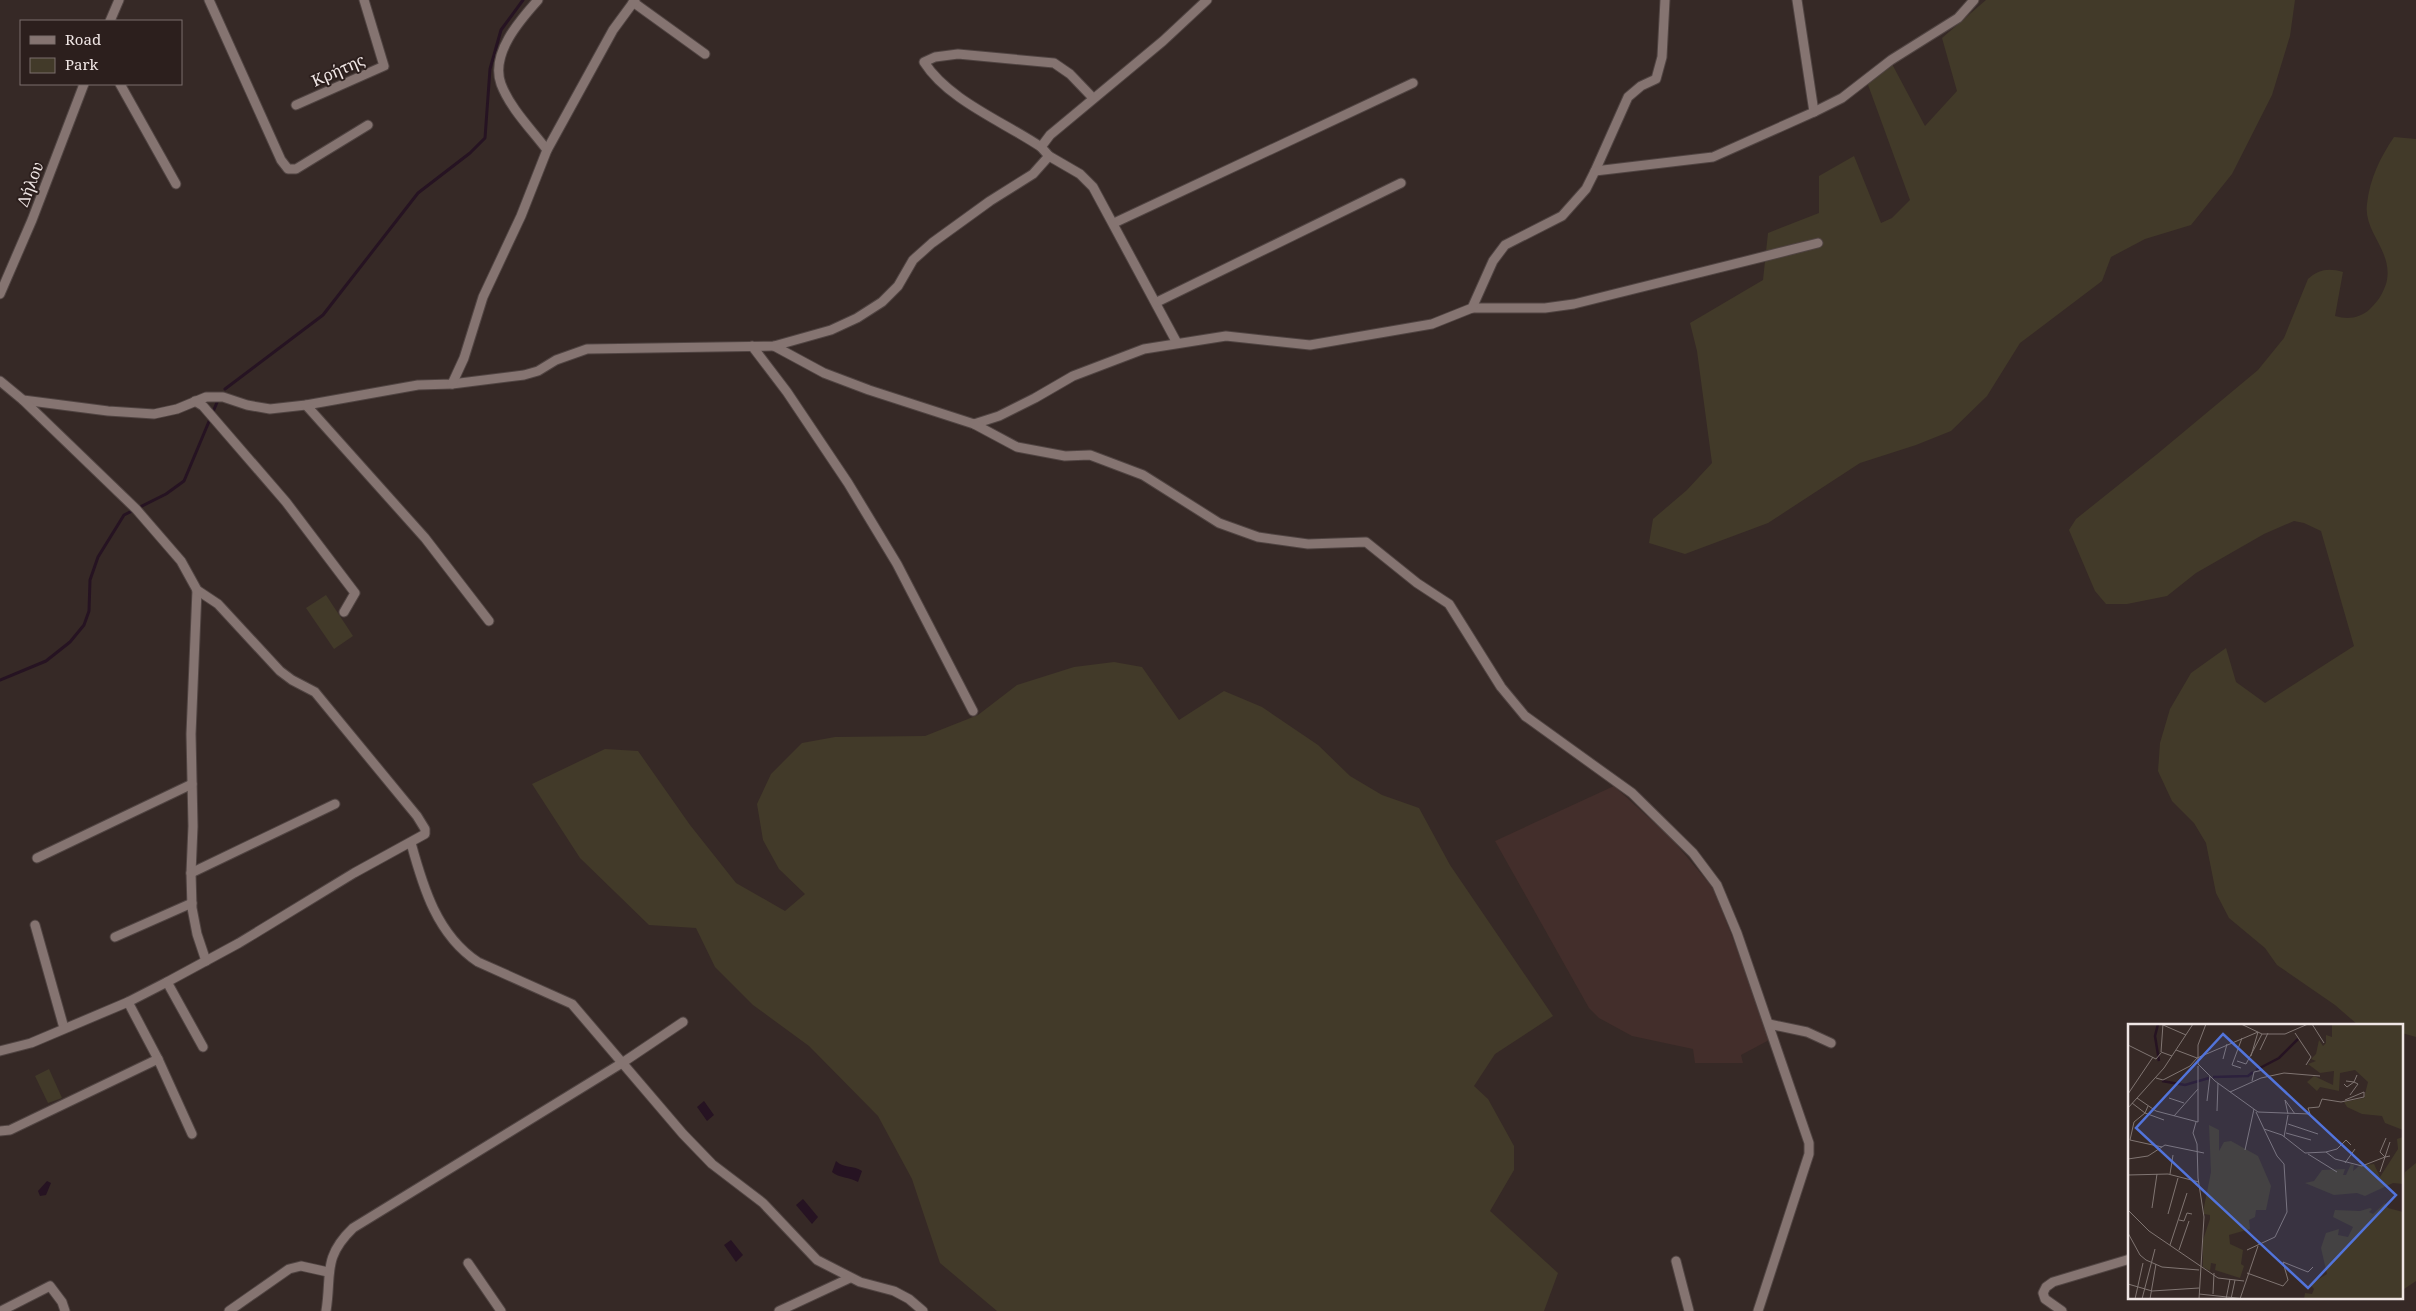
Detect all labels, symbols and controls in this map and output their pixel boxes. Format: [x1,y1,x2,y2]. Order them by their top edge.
legend [20,20,182,85]
text: Road [65,29,101,49]
street label: Κρήτης [308,48,368,91]
text: Park [65,54,99,74]
street label: Δήλου [11,158,49,210]
inset map [2128,1024,2404,1298]

